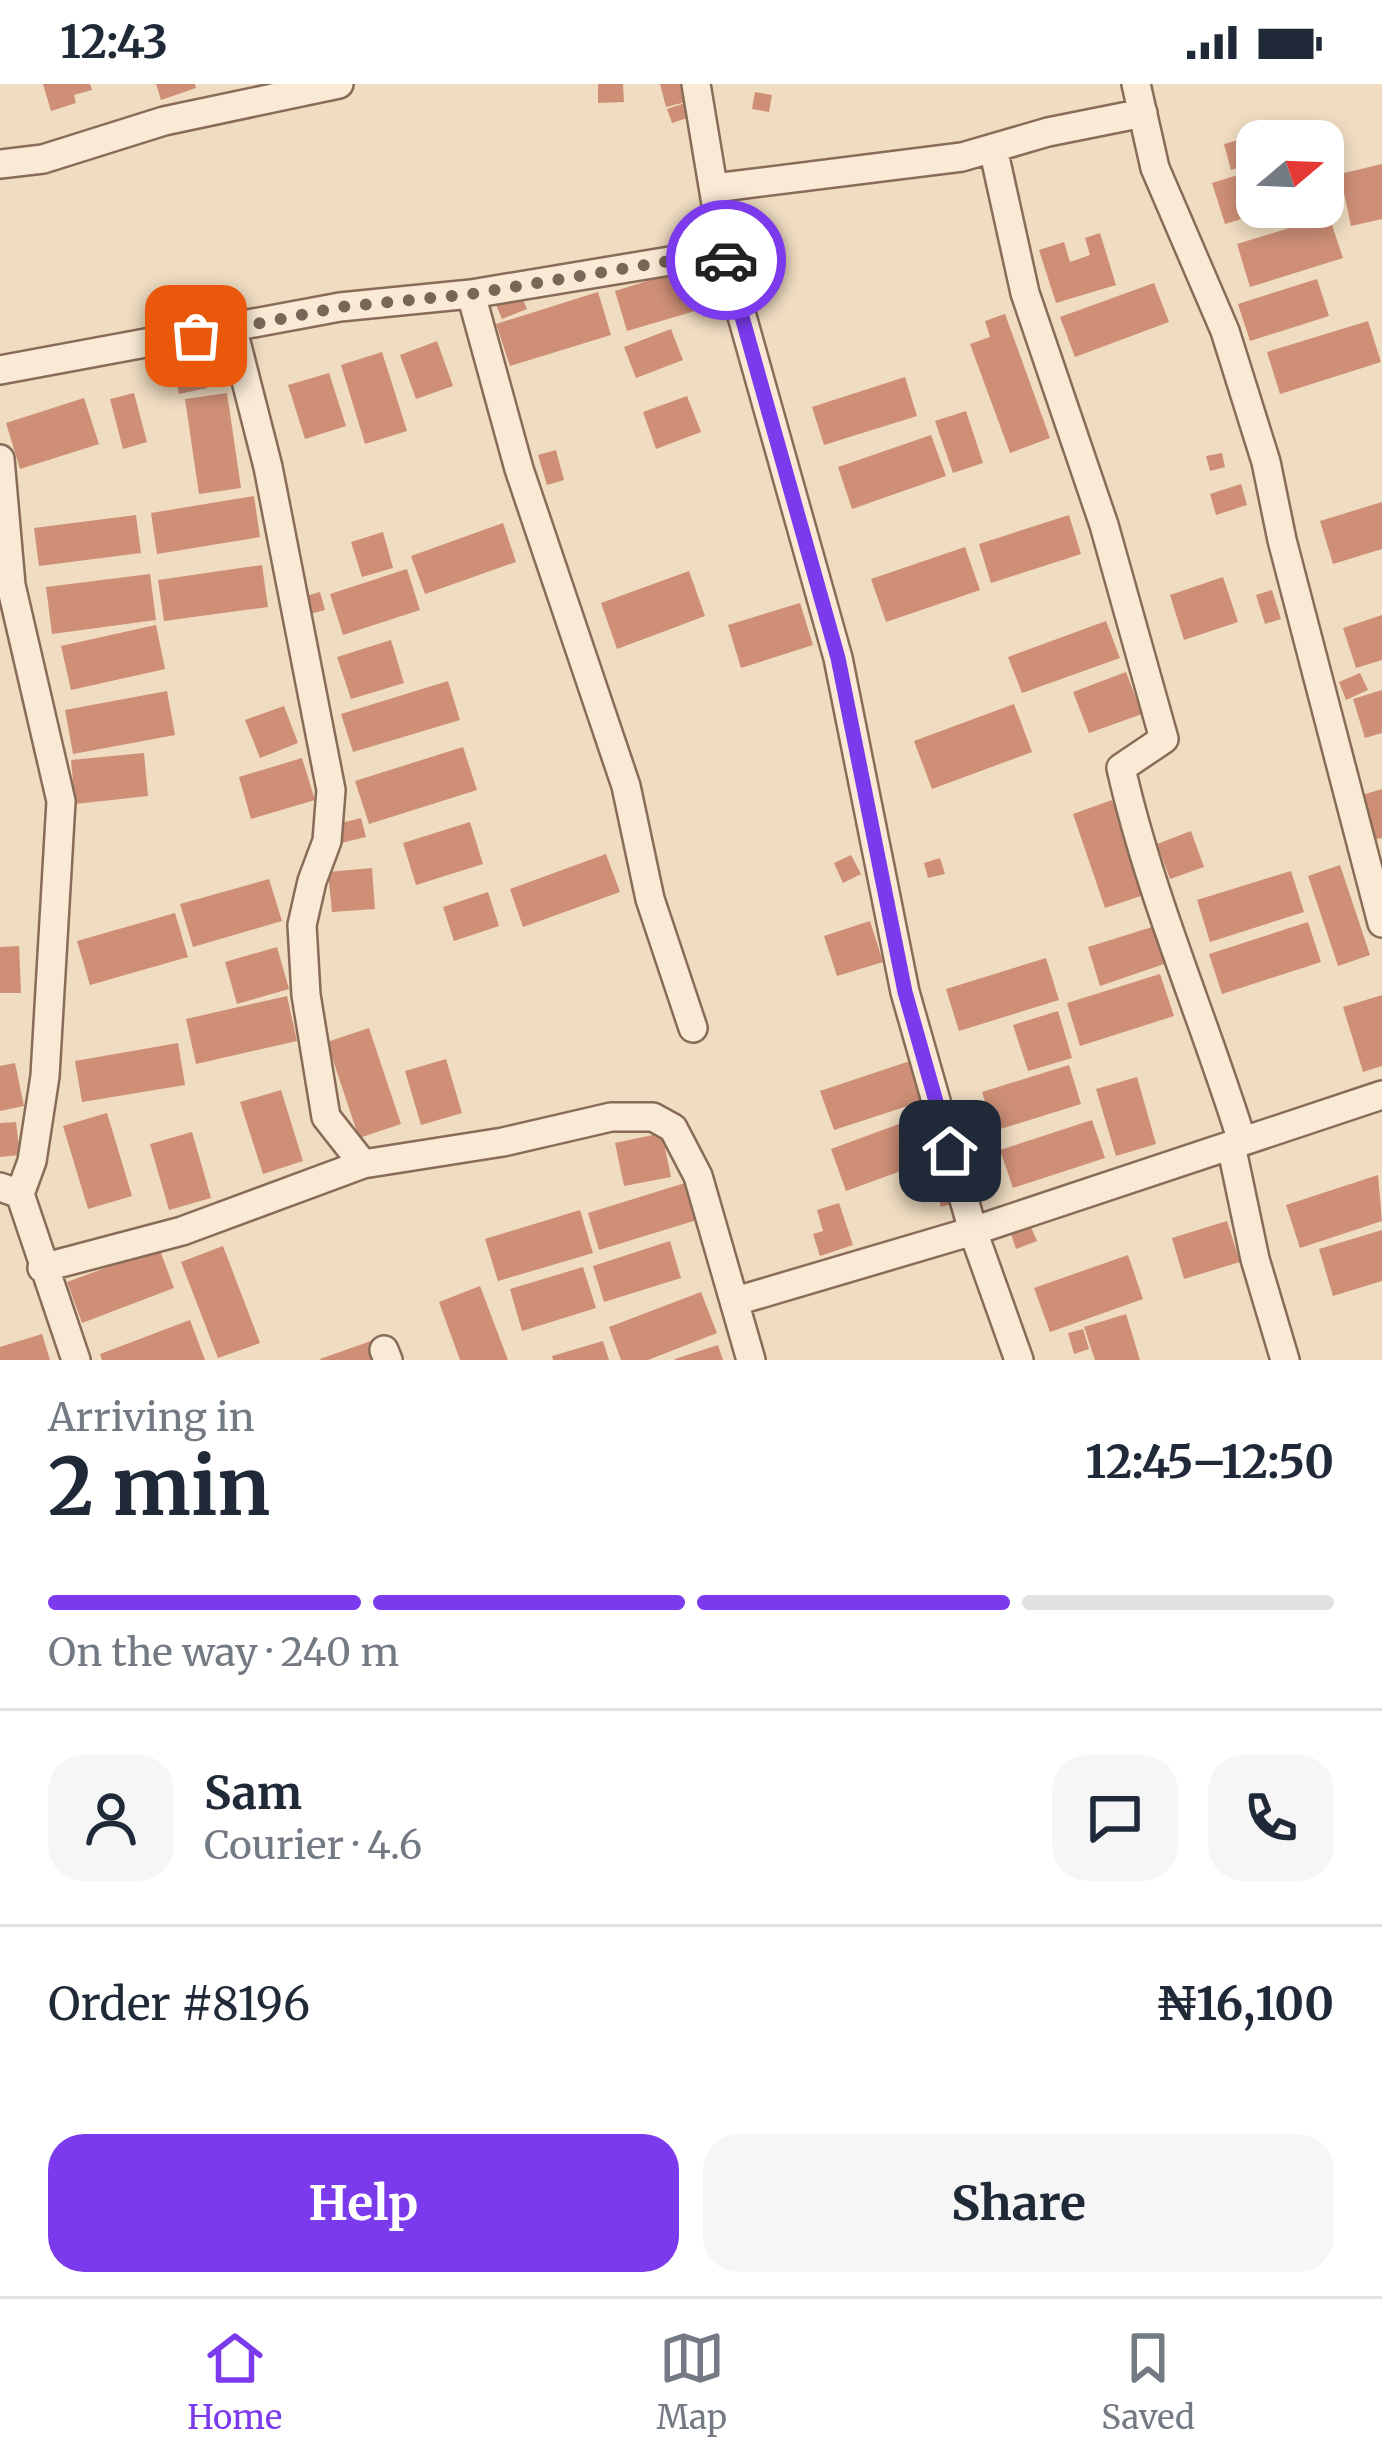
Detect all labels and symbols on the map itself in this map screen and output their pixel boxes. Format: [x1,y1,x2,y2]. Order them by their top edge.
north arrow [1236,120,1344,228]
courier [666,200,786,320]
pin [145,285,247,387]
pin [899,1100,1001,1202]

